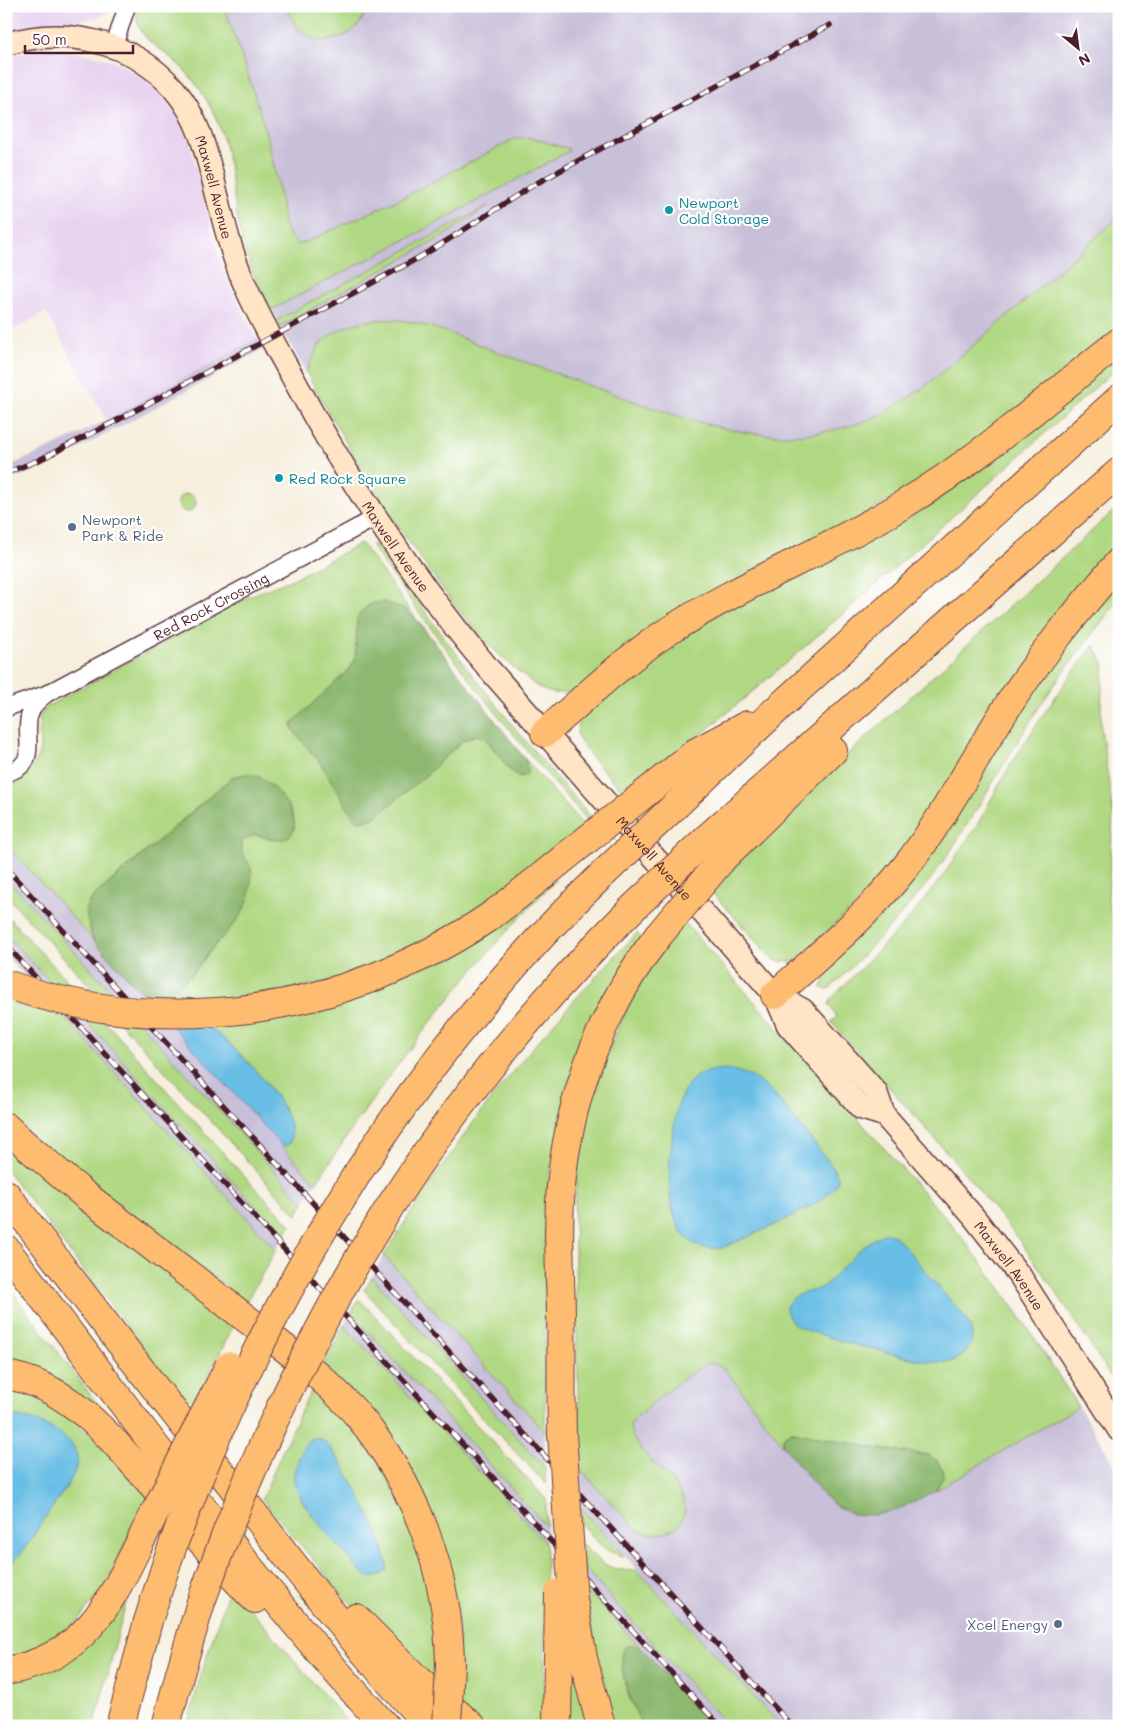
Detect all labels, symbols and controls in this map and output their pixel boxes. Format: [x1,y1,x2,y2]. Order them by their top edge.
scale bar [25,22,132,54]
north arrow [1052,22,1102,72]
text: 50 m [32,29,67,49]
text: N [1075,49,1094,71]
street label: Maxwell Avenue [192,133,238,241]
place label: Newport Cold Storage [679,193,769,228]
marker: Newport Cold Storage [663,204,675,216]
place label: Red Rock Square [289,469,406,488]
marker: Red Rock Square [273,472,285,484]
street label: Maxwell Avenue [358,497,434,596]
place label: Newport Park & Ride [82,510,164,545]
marker: Newport Park & Ride [66,521,78,533]
street label: Red Rock Crossing [150,567,271,644]
street label: Maxwell Avenue [612,811,697,904]
street label: Maxwell Avenue [971,1217,1049,1314]
place label: Xcel Energy [967,1615,1048,1634]
marker: Xcel Energy [1052,1618,1064,1630]

